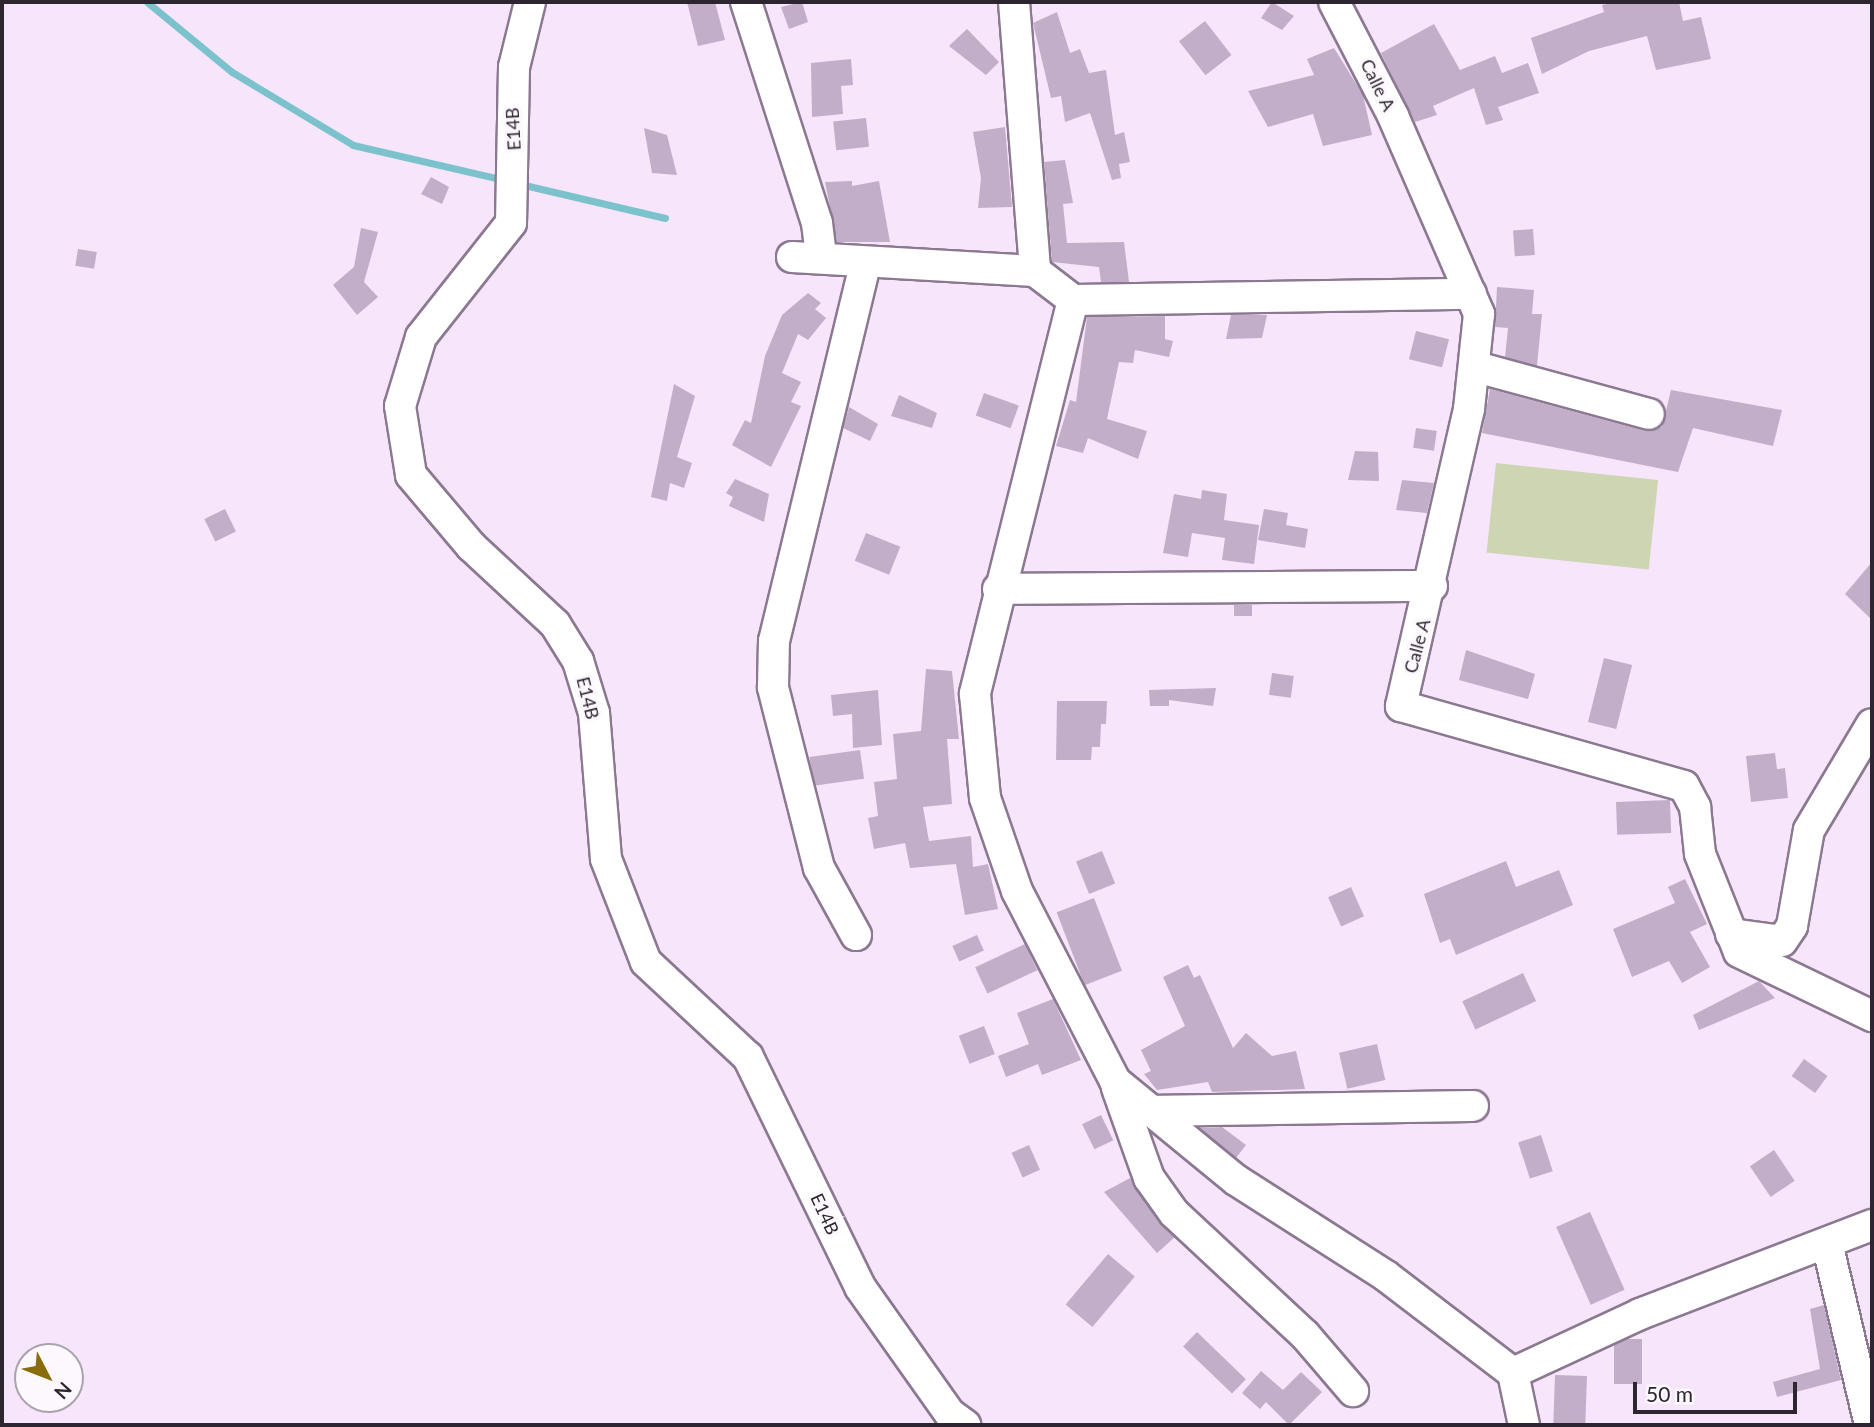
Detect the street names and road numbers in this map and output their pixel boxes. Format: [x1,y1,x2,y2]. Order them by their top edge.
street label: Calle A [1356,55,1400,115]
street label: E14B [501,107,525,151]
street label: Calle A [1399,616,1435,676]
street label: E14B [572,675,604,721]
street label: E14B [806,1190,844,1238]

